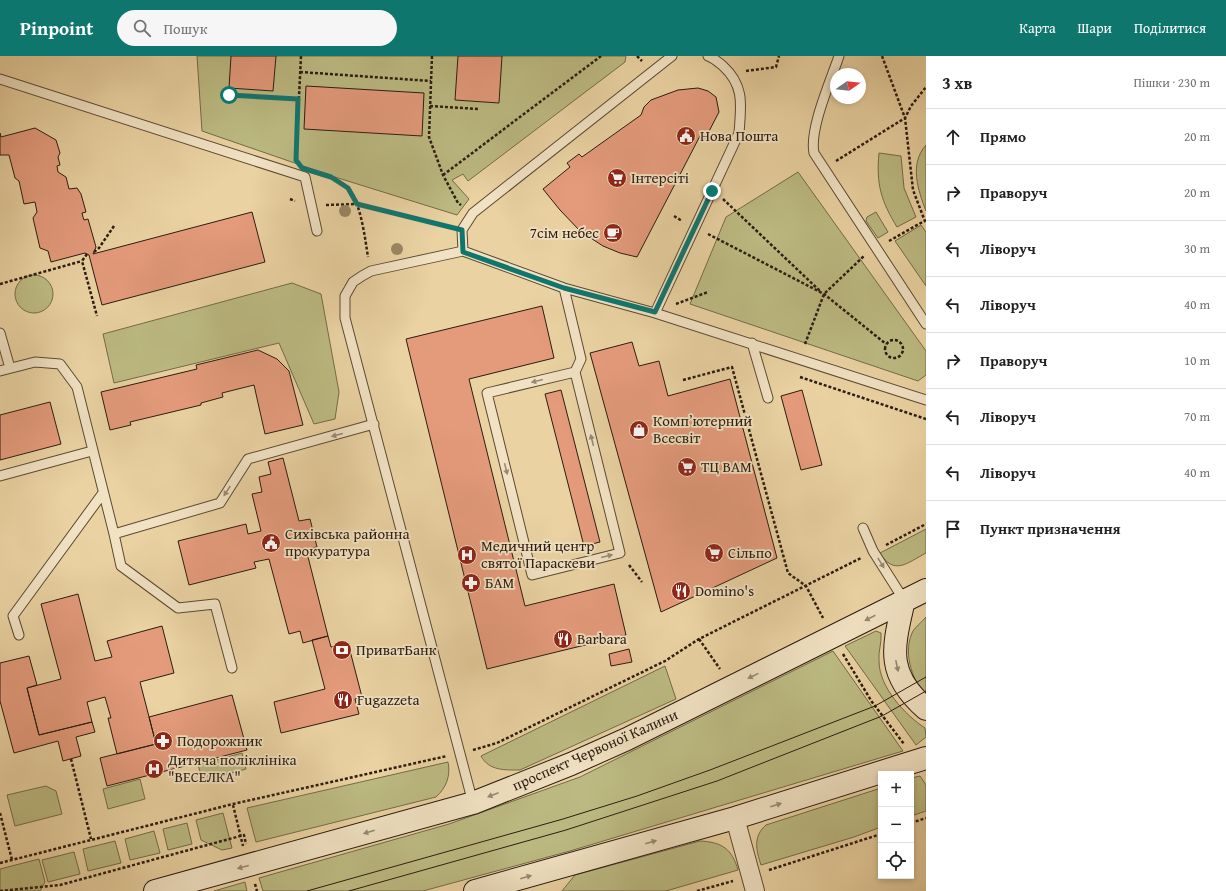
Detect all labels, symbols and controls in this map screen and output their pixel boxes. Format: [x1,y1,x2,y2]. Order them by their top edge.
search box [117,10,397,46]
text: Pinpoint [20,14,93,42]
icon: search [131,17,153,39]
text: Пошук [163,18,208,39]
text: Карта [1019,18,1056,38]
text: Шари [1078,18,1112,38]
text: Поділитися [1134,18,1206,38]
north arrow [830,68,866,104]
text: 3 хв [942,70,972,95]
text: Пішки · 230 m [1133,73,1210,92]
route start [220,86,238,104]
public building icon: Нова Пошта [675,125,697,147]
place label: Нова Пошта [700,125,779,146]
icon: ahead [942,126,964,148]
text: Прямо [980,126,1026,147]
text: 20 m [1184,127,1210,146]
supermarket icon: Інтерсіті [606,167,628,189]
place label: Інтерсіті [631,167,689,188]
route end [703,182,721,200]
icon: right [942,182,964,204]
text: Праворуч [980,182,1047,203]
text: 20 m [1184,183,1210,202]
place label: 7сім небес [530,222,599,243]
cafe icon: 7сім небес [602,222,624,244]
icon: left [942,238,964,260]
text: Ліворуч [980,238,1036,259]
text: 30 m [1184,239,1210,258]
icon: left [942,294,964,316]
text: Ліворуч [980,294,1036,315]
text: 40 m [1184,295,1210,314]
icon: right [942,350,964,372]
text: Праворуч [980,350,1047,371]
text: 10 m [1184,351,1210,370]
one-way arrow [531,378,543,384]
icon: left [942,406,964,428]
text: Ліворуч [980,406,1036,427]
text: 70 m [1184,407,1210,426]
place label: Компʼютерний Всесвіт [653,410,752,448]
shop icon: Компʼютерний Всесвіт [628,419,650,441]
one-way arrow [330,432,343,438]
one-way arrow [589,434,595,446]
supermarket icon: ТЦ ВАМ [676,456,698,478]
place label: ТЦ ВАМ [701,456,752,477]
icon: left [942,462,964,484]
text: Ліворуч [980,462,1036,483]
one-way arrow [503,463,509,475]
text: 40 m [1184,463,1210,482]
one-way arrow [224,485,231,497]
icon: arrive [942,518,964,540]
text: Пункт призначення [980,518,1121,539]
place label: Сихівська районна прокуратура [285,523,410,561]
public building icon: Сихівська районна прокуратура [260,532,282,554]
place label: Медичний центр святої Параскеви [481,535,595,573]
supermarket icon: Сільпо [703,542,725,564]
place label: Сільпо [728,542,772,563]
hospital icon: Медичний центр святої Параскеви [456,544,478,566]
one-way arrow [600,553,613,559]
one-way arrow [877,557,884,569]
pharmacy icon: БАМ [460,572,482,594]
place label: БАМ [485,572,515,593]
restaurant icon: Domino's [670,580,692,602]
place label: Domino's [695,580,754,601]
one-way arrow [864,615,875,621]
restaurant icon: Barbara [552,628,574,650]
place label: Barbara [577,628,627,649]
bank icon: ПриватБанк [331,639,353,661]
place label: ПриватБанк [356,639,437,660]
one-way arrow [895,659,901,672]
one-way arrow [747,673,759,679]
restaurant icon: Fugazzeta [332,689,354,711]
place label: Fugazzeta [357,689,420,710]
street label: проспект Червоної Калини [509,703,681,796]
pharmacy icon: Подорожник [152,730,174,752]
place label: Подорожник [177,730,262,751]
place label: Дитяча поліклініка "ВЕСЕЛКА" [167,749,297,787]
hospital icon: Дитяча поліклініка "ВЕСЕЛКА" [143,758,165,780]
map controls [878,771,914,879]
button: + [878,771,914,807]
one-way arrow [487,793,499,799]
one-way arrow [771,802,783,808]
button: − [878,807,914,843]
one-way arrow [362,829,374,835]
one-way arrow [645,838,658,844]
button: locate [878,843,914,879]
one-way arrow [237,865,250,871]
one-way arrow [521,874,533,880]

